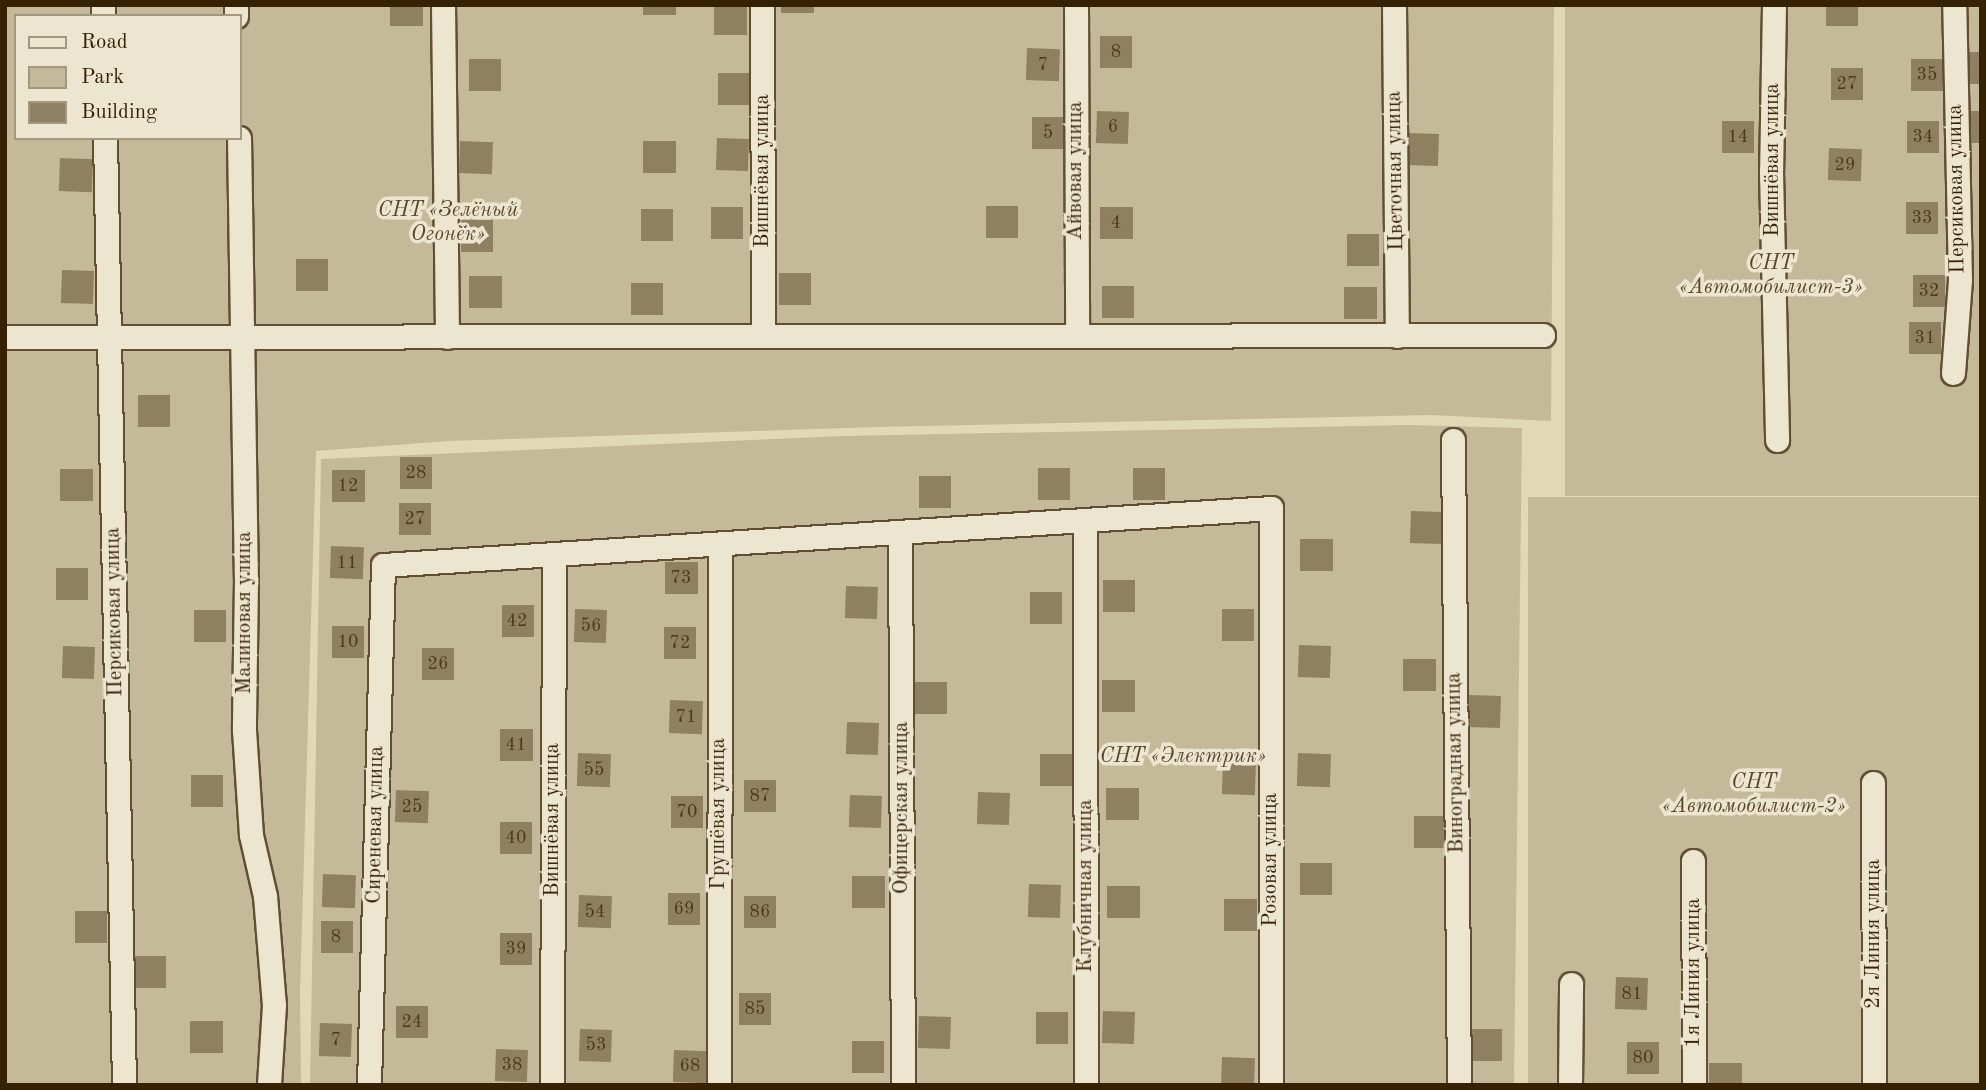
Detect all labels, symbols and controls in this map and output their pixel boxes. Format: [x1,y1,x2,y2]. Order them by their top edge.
legend [14,14,242,140]
text: Road [81,32,128,53]
house number: 8 [1111,41,1121,63]
house number: 7 [1038,54,1048,76]
house number: 35 [1917,64,1937,86]
text: Park [81,67,124,88]
house number: 27 [1837,73,1857,95]
street label: Вишнёвая улица [1760,83,1786,237]
street label: Цветочная улица [1382,91,1410,251]
street label: Вишнёвая улица [750,94,776,248]
text: Building [81,102,157,123]
street label: Айвовая улица [1063,102,1089,240]
street label: Персиковая улица [1943,104,1971,274]
house number: 6 [1108,116,1118,138]
house number: 5 [1043,122,1053,144]
house number: 14 [1728,126,1748,148]
house number: 34 [1913,126,1933,148]
house number: 29 [1835,154,1855,176]
park label: СНТ «Зелёный Огонёк» [378,198,518,248]
house number: 33 [1912,207,1932,229]
house number: 4 [1111,212,1121,234]
park label: СНТ «Автомобилист-3» [1679,251,1863,301]
house number: 32 [1919,280,1939,302]
house number: 31 [1915,327,1935,349]
house number: 28 [406,462,426,484]
house number: 12 [338,475,358,497]
house number: 27 [405,508,425,530]
street label: Персиковая улица [101,527,129,697]
street label: Малиновая улица [232,532,258,694]
house number: 11 [337,552,357,574]
house number: 73 [671,567,691,589]
house number: 42 [507,610,527,632]
house number: 56 [581,615,601,637]
house number: 10 [338,631,358,653]
house number: 72 [670,632,690,654]
house number: 26 [428,653,448,675]
street label: Виноградная улица [1442,672,1470,854]
house number: 71 [676,706,696,728]
street label: Офицерская улица [889,722,915,894]
house number: 41 [506,734,526,756]
street label: Грушёвая улица [706,738,732,890]
street label: Вишнёвая улица [540,743,566,897]
park label: СНТ «Электрик» [1100,744,1266,770]
street label: Сиреневая улица [362,746,390,904]
house number: 55 [584,759,604,781]
park label: СНТ «Автомобилист-2» [1662,770,1846,820]
house number: 87 [750,785,770,807]
street label: Розовая улица [1258,793,1284,927]
house number: 25 [402,796,422,818]
street label: Клубничная улица [1073,799,1099,973]
house number: 70 [677,801,697,823]
house number: 40 [506,827,526,849]
street label: 2я Линия улица [1861,859,1887,1009]
house number: 69 [674,898,694,920]
street label: 1я Линия улица [1681,898,1707,1048]
house number: 54 [585,901,605,923]
house number: 86 [750,901,770,923]
house number: 8 [331,926,341,948]
house number: 39 [506,938,526,960]
house number: 81 [1622,983,1642,1005]
house number: 85 [745,998,765,1020]
house number: 24 [402,1011,422,1033]
house number: 7 [331,1029,341,1051]
house number: 53 [586,1034,606,1056]
house number: 80 [1633,1047,1653,1069]
house number: 38 [502,1054,522,1076]
house number: 68 [680,1055,700,1077]

